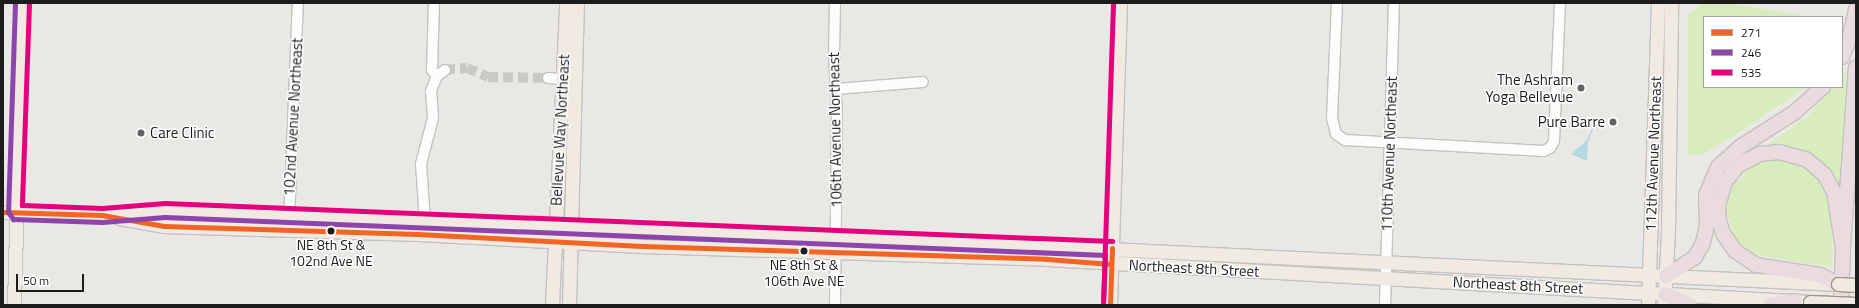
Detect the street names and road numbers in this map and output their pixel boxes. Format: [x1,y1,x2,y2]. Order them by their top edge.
street label: 102nd Avenue Northeast [280,37,306,197]
street label: 106th Avenue Northeast [825,52,845,208]
street label: Bellevue Way Northeast [547,54,573,206]
street label: 110th Avenue Northeast [1377,76,1401,232]
street label: 112th Avenue Northeast [1641,76,1665,232]
street label: Northeast 8th Street [1128,256,1260,280]
street label: Northeast 8th Street [1452,273,1584,297]

